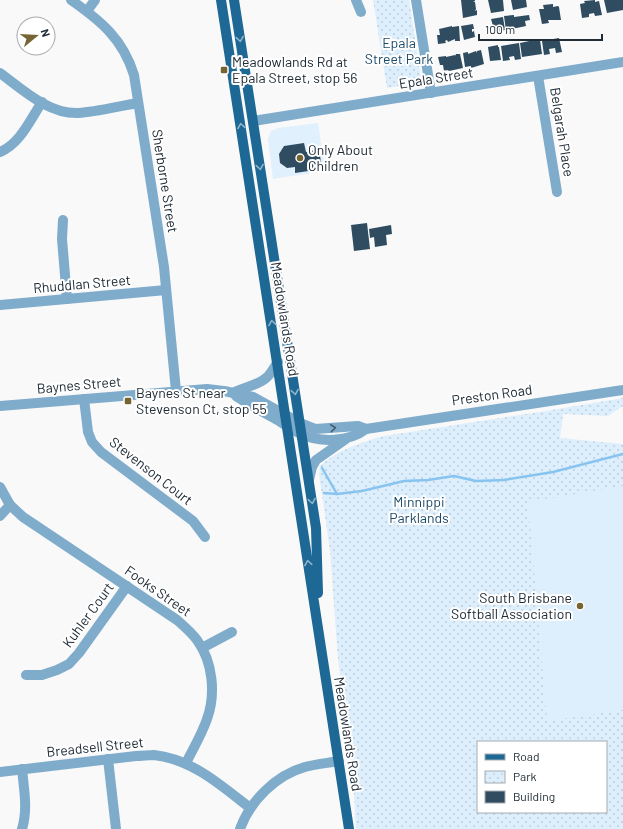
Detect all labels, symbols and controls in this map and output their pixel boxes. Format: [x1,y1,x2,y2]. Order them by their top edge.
north arrow [16,16,56,56]
scale bar [479,16,602,42]
text: 100 m [485,22,515,36]
text: N [39,27,53,38]
park label: Epala Street Park [365,34,433,67]
one-way arrow [235,35,244,42]
place label: Meadowlands Rd at Epala Street, stop 56 [232,53,357,86]
street label: Epala Street [398,63,474,92]
marker: Meadowlands Rd at Epala Street, stop 56 [219,65,229,75]
street label: Belgarah Place [547,86,578,178]
one-way arrow [237,123,246,129]
street label: Sherborne Street [149,128,182,234]
place label: Only About Children [308,141,373,174]
marker: Only About Children [295,153,305,163]
one-way arrow [255,164,264,170]
street label: Meadowlands Road [268,260,303,377]
street label: Rhuddlan Street [32,271,131,296]
one-way arrow [268,320,277,327]
street label: Baynes Street [36,372,122,397]
street label: Preston Road [451,380,533,409]
place label: Baynes St near Stevenson Ct, stop 55 [136,384,267,417]
one-way arrow [290,389,299,395]
marker: Baynes St near Stevenson Ct, stop 55 [123,396,133,406]
one-way arrow [330,424,336,433]
street label: Stevenson Court [106,433,196,508]
park label: Minnippi Parklands [389,493,449,526]
one-way arrow [307,498,316,504]
one-way arrow [304,559,313,566]
street label: Fooks Street [122,561,195,620]
street label: Kuhler Court [58,579,117,651]
place label: South Brisbane Softball Association [451,589,572,622]
marker: South Brisbane Softball Association [575,601,585,611]
street label: Meadowlands Road [331,675,366,792]
street label: Breadsell Street [45,733,144,760]
legend [477,741,607,813]
text: Road [513,749,540,763]
text: Park [513,769,537,783]
text: Building [513,789,555,803]

